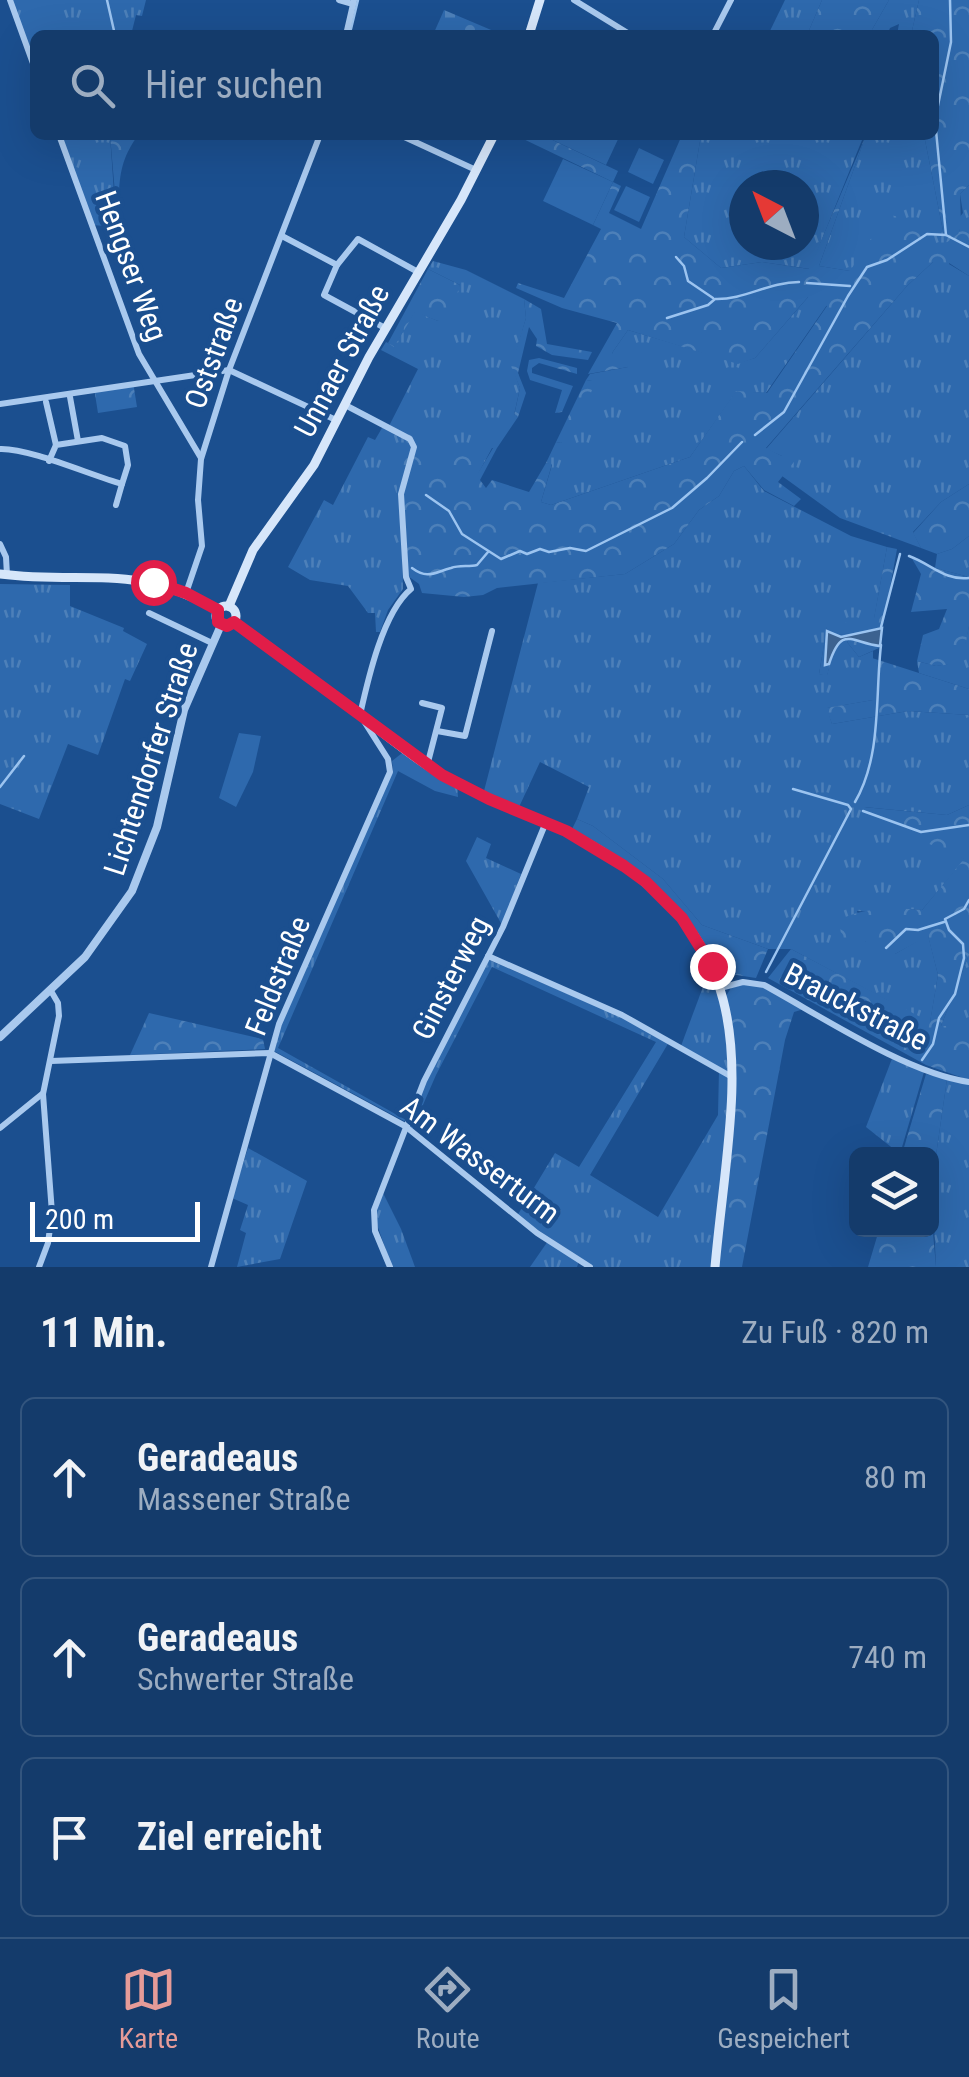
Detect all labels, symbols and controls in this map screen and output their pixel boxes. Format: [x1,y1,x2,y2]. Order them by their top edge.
search box [30,30,939,140]
icon: search [65,58,120,113]
text: Hier suchen [145,63,323,107]
north arrow [729,170,819,260]
street label: Hengser Weg [88,186,175,346]
street label: Unnaer Straße [287,279,396,443]
street label: Oststraße [177,292,250,413]
route start [131,560,177,606]
street label: Lichtendorfer Straße [96,638,205,880]
street label: Ginsterweg [405,910,496,1045]
street label: Feldstraße [238,911,317,1040]
route end [690,944,736,990]
street label: Brauckstraße [779,955,934,1058]
street label: Am Wasserturm [394,1088,567,1231]
map controls [849,1147,939,1237]
button: layers [849,1147,939,1237]
scale bar [30,1197,200,1242]
text: 200 m [45,1203,114,1236]
text: 11 Min. [40,1308,167,1357]
text: Zu Fuß · 820 m [741,1313,929,1351]
text: Geradeaus [137,1436,298,1480]
icon: ahead [42,1450,97,1505]
text: 80 m [864,1458,927,1496]
text: Massener Straße [137,1480,351,1518]
text: Geradeaus [137,1616,298,1660]
icon: ahead [42,1630,97,1685]
text: 740 m [848,1638,927,1676]
text: Schwerter Straße [137,1660,354,1698]
icon: arrive [42,1810,97,1865]
text: Ziel erreicht [137,1815,322,1859]
tab: Karte [119,1962,178,2055]
tab: Route [416,1962,480,2055]
tab: Gespeichert [717,1962,850,2055]

